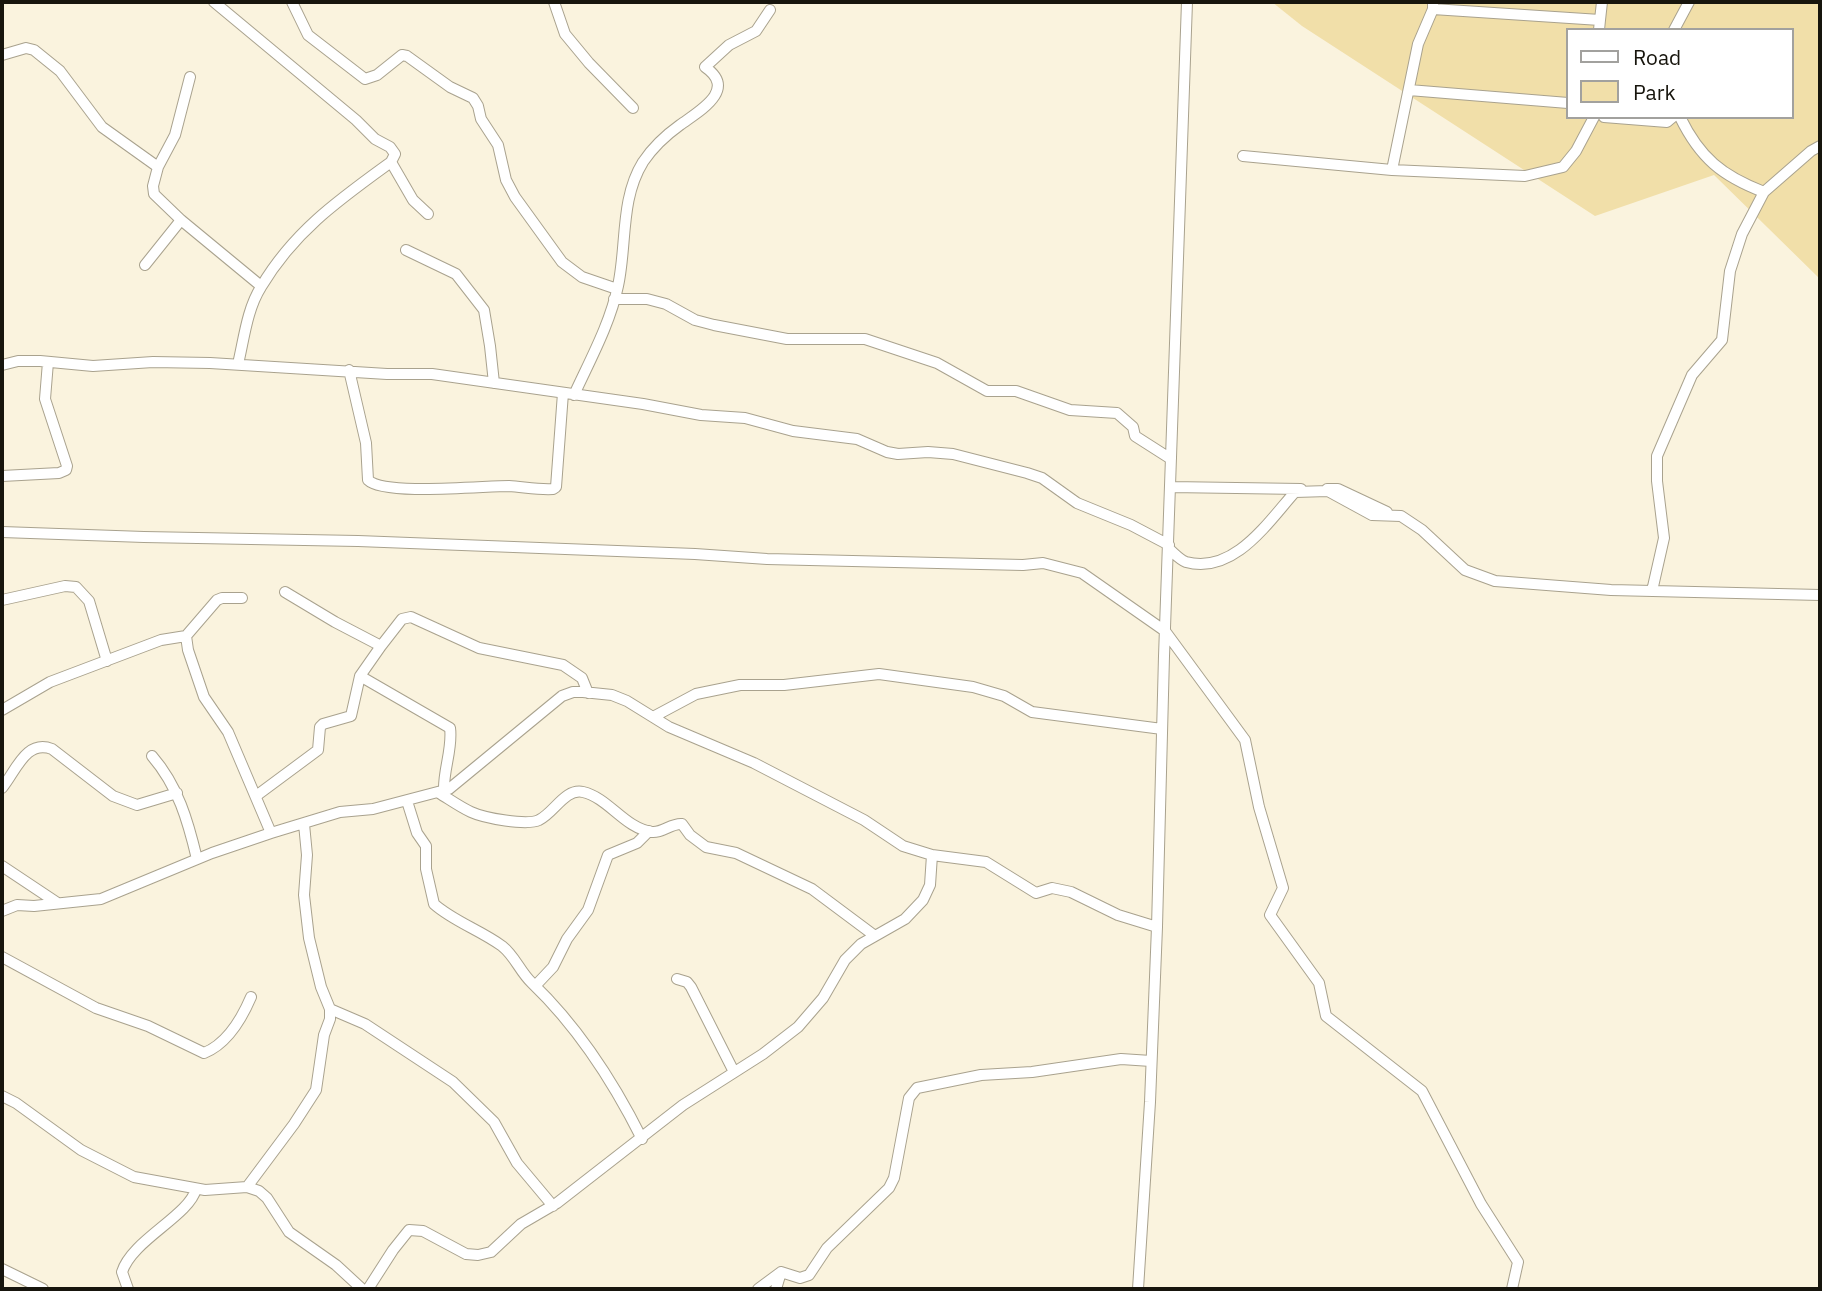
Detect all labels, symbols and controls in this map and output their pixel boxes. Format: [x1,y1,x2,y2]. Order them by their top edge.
legend [1566,28,1794,119]
text: Road [1633,43,1681,71]
text: Park [1633,78,1676,106]

